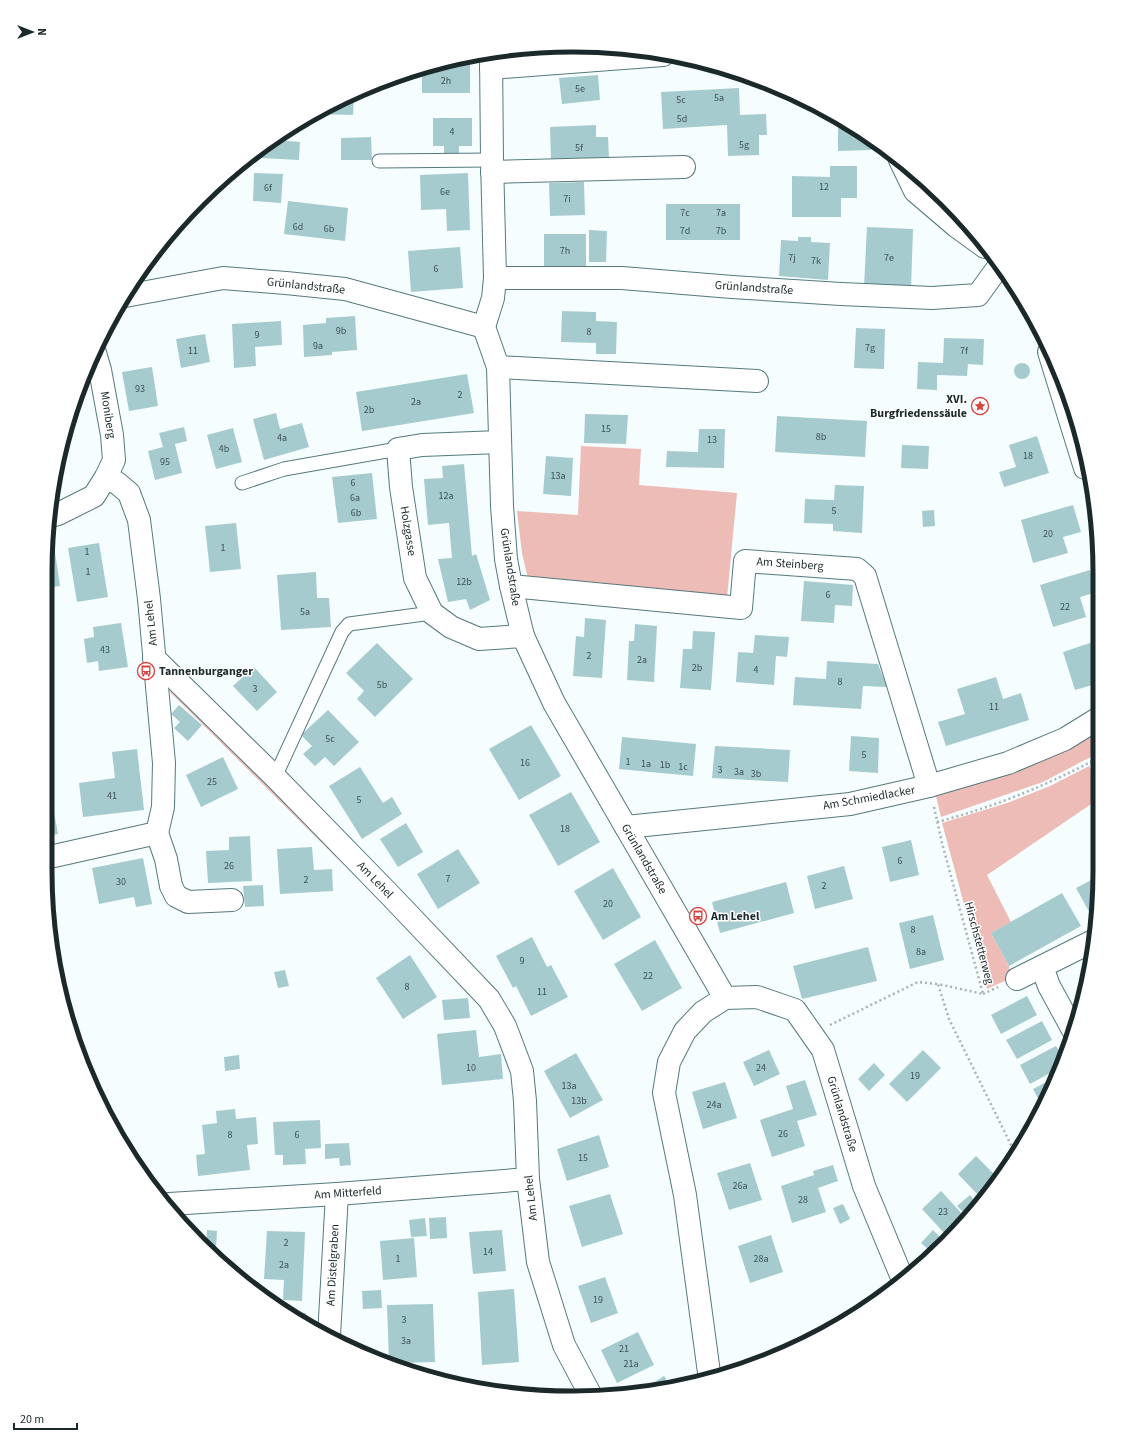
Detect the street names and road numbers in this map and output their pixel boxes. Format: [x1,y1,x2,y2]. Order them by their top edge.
street label: Grünlandstraße [266,273,346,299]
street label: Grünlandstraße [714,277,794,299]
street label: Moniberg [96,390,120,440]
street label: Holzgasse [396,505,420,557]
street label: Grünlandstraße [495,527,525,607]
street label: Am Steinberg [756,553,824,575]
street label: Am Lehel [140,599,162,647]
street label: Am Schmiedlacker [822,781,917,814]
street label: Grünlandstraße [617,821,671,897]
street label: Am Lehel [353,858,397,902]
street label: Hirschstetterweg [960,900,998,986]
street label: Grünlandstraße [822,1074,862,1154]
street label: Am Lehel [520,1174,542,1222]
street label: Am Mitterfeld [314,1182,382,1204]
street label: Am Distelgraben [322,1224,344,1306]

